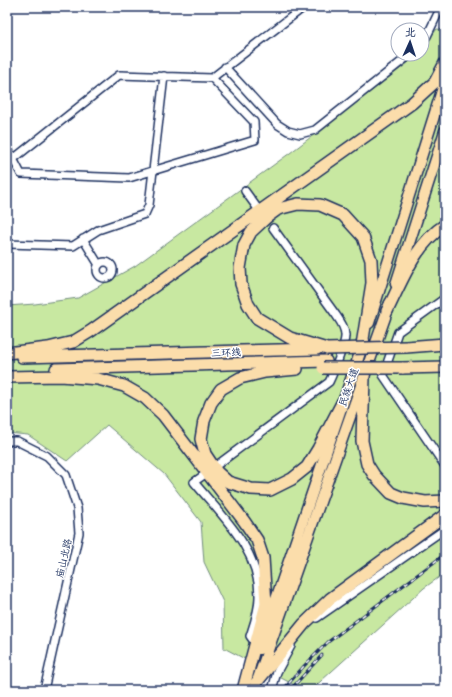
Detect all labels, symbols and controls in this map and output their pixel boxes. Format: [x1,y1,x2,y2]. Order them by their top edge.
north arrow [390,22,430,62]
text: 北 [405,24,416,39]
street label: 三环线 [211,344,241,360]
street label: 民族大道 [335,366,361,408]
street label: 庙山北路 [52,537,74,579]

